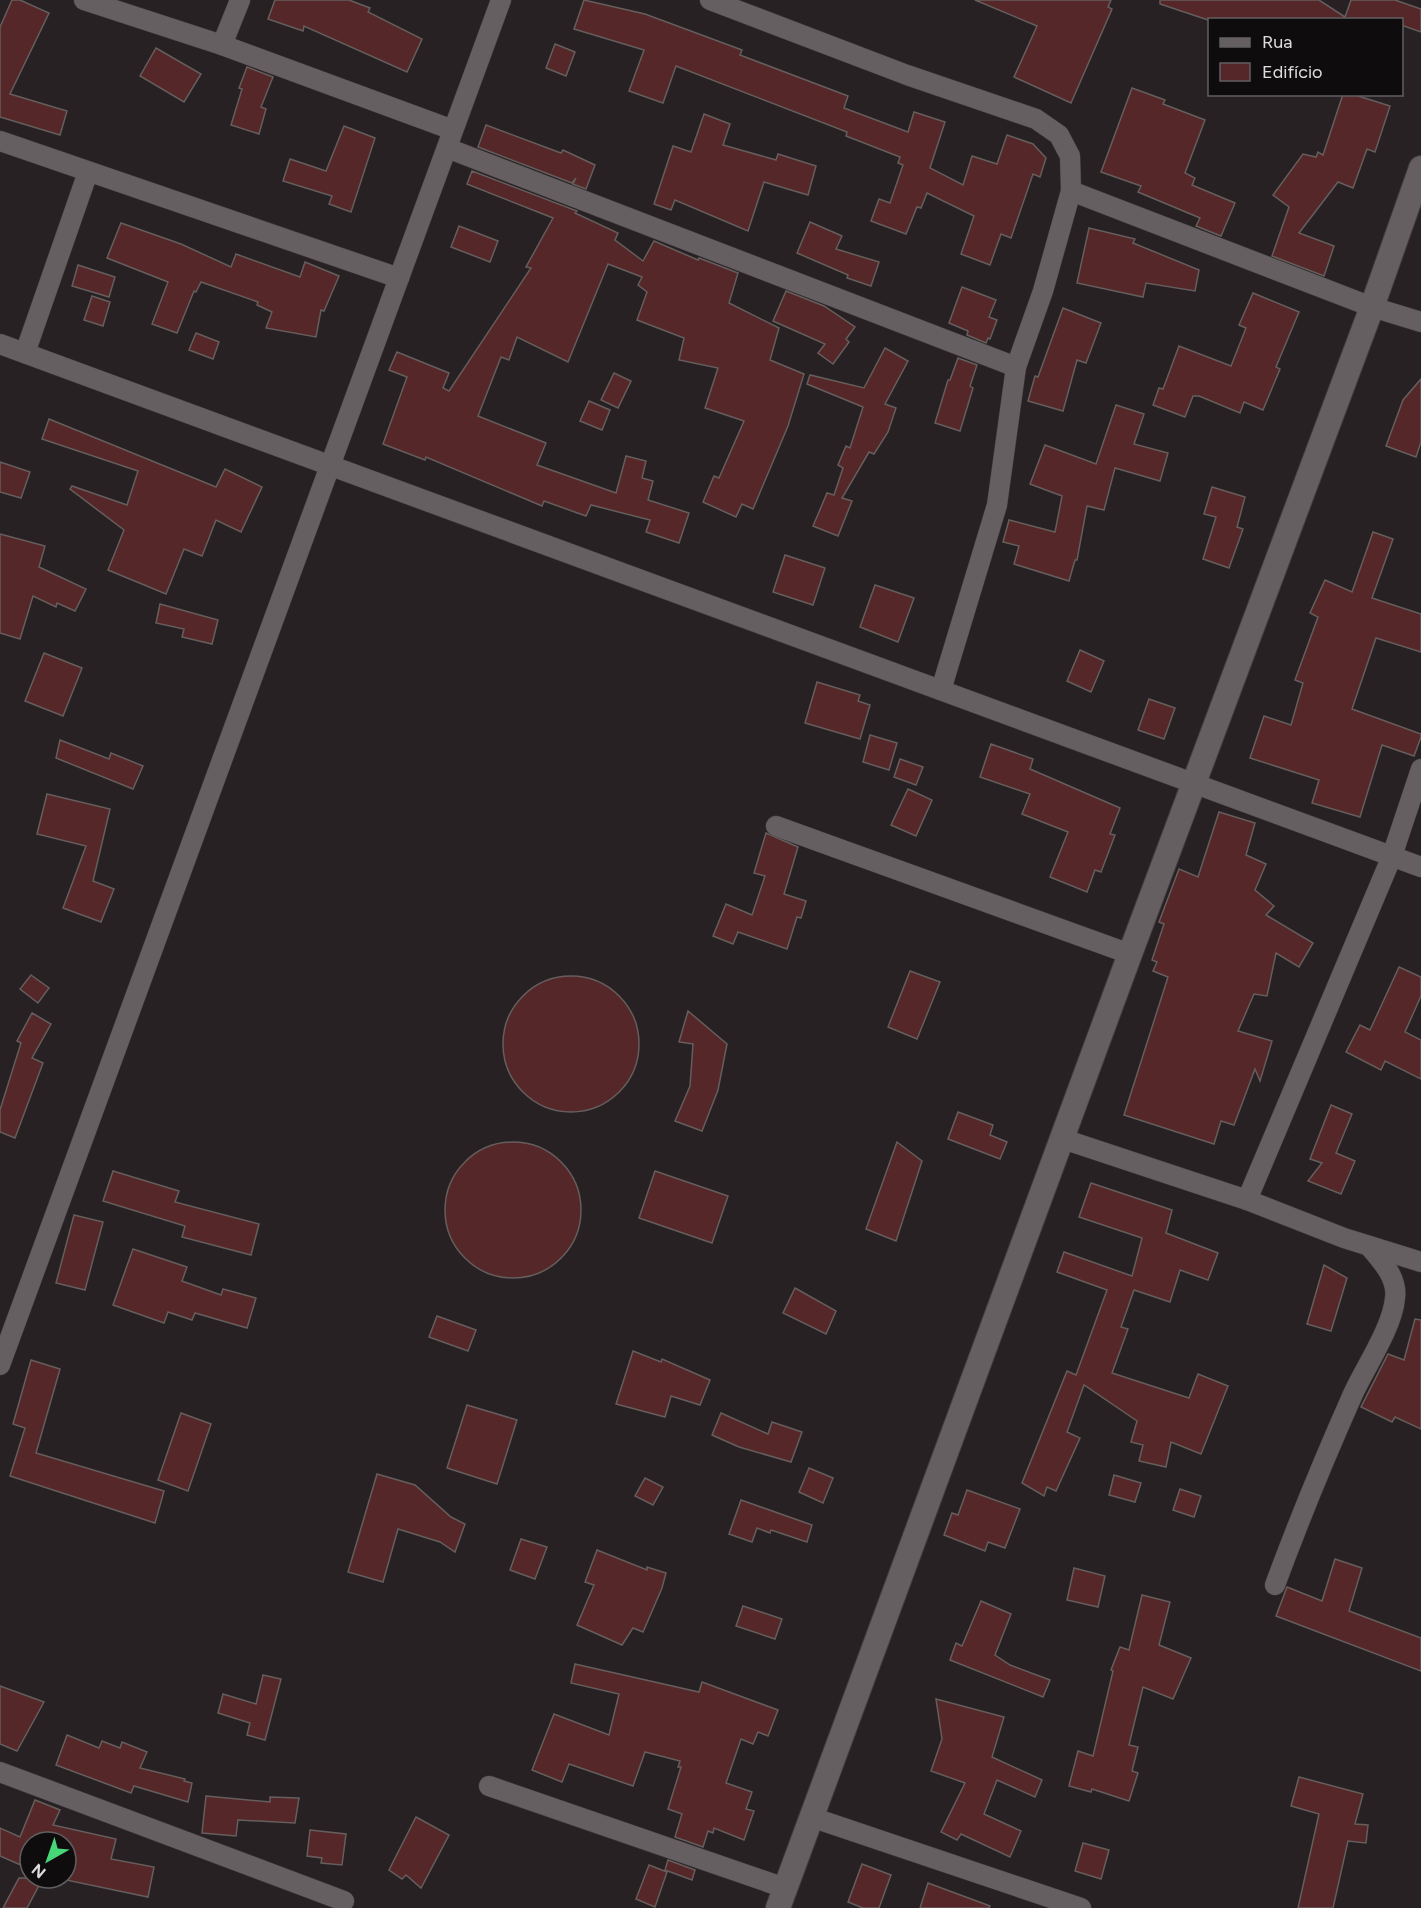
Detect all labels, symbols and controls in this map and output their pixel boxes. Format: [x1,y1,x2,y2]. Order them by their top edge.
legend [1208,18,1403,96]
text: Rua [1262,31,1293,53]
text: Edifício [1262,61,1323,83]
north arrow [18,1830,78,1890]
text: N [28,1860,50,1882]

